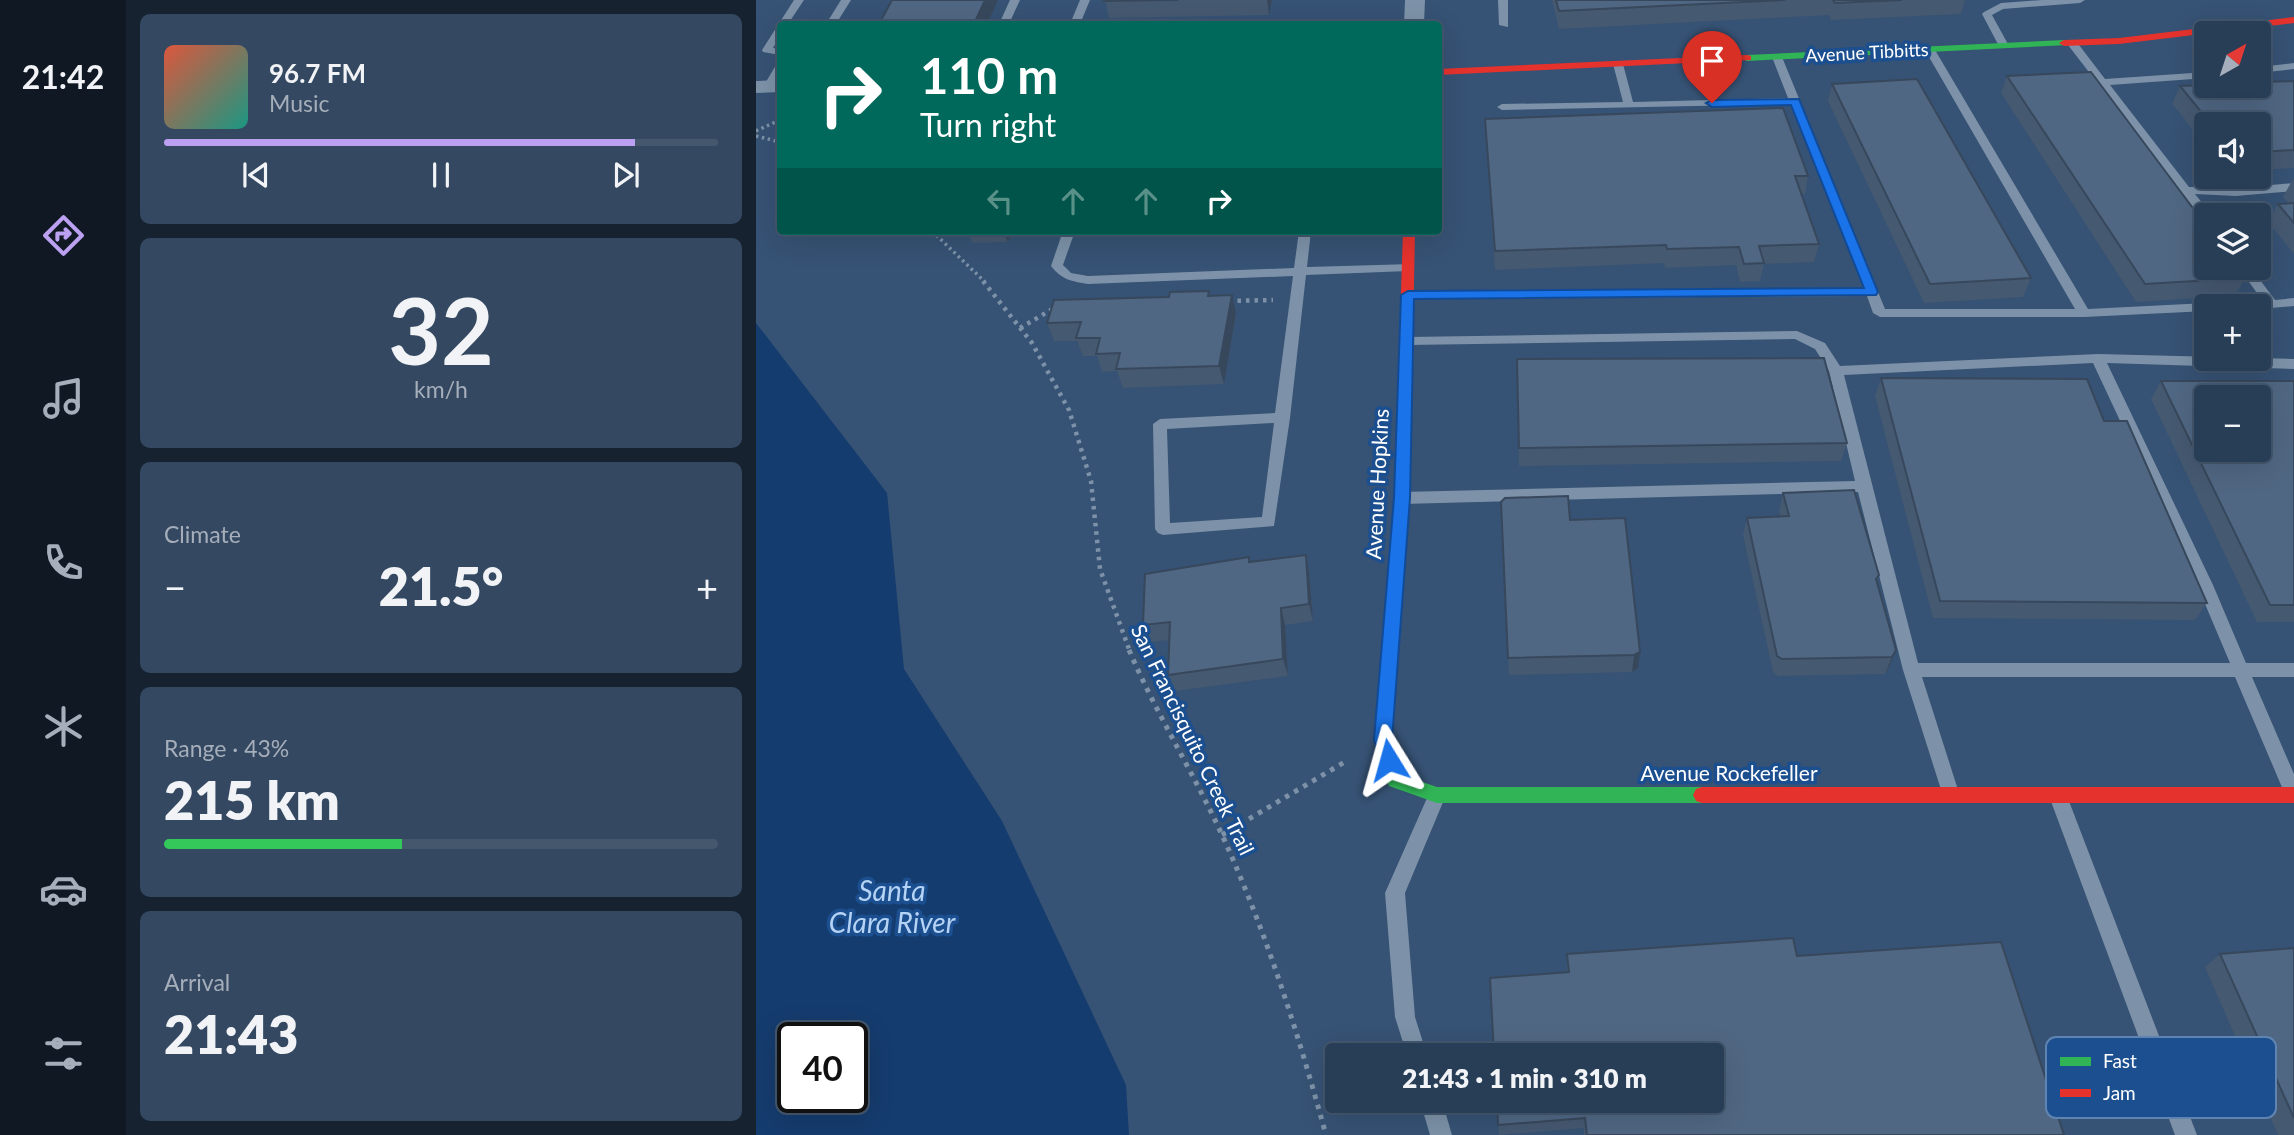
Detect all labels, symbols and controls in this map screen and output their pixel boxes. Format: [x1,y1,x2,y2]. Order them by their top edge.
north arrow [2194,21,2272,98]
map controls [2194,21,2271,462]
pin [1682,31,1742,103]
street label: Avenue Tibbitts [1805,38,1929,66]
icon: arrive [1693,42,1731,80]
text: 110 m [920,46,1058,104]
icon: right [805,49,896,140]
text: 21:42 [22,57,104,96]
text: 96.7 FM [269,57,366,89]
text: Music [269,89,329,117]
text: Turn right [920,105,1056,144]
button: sound [2194,112,2271,189]
icon: previous [237,156,275,194]
icon: pause [422,156,460,194]
icon: next [607,156,645,194]
icon: left [981,182,1019,220]
icon: ahead [1054,182,1092,220]
icon: ahead [1127,182,1165,220]
icon: right [1200,182,1238,220]
button: layers [2194,203,2271,280]
icon: directions [39,211,88,260]
text: 32 [388,275,494,384]
button: + [2194,294,2271,371]
icon: music [39,374,88,423]
text: km/h [414,375,468,403]
button: − [2194,385,2271,462]
street label: Avenue Hopkins [1360,408,1393,560]
text: Climate [164,520,241,548]
icon: phone [39,538,88,587]
text: 21.5° [379,555,503,617]
text: − [164,564,186,610]
text: + [696,564,718,610]
street label: San Francisquito Creek Trail [1127,620,1260,859]
icon: climate [39,702,88,751]
position arrow [1352,723,1426,797]
text: Range · 43% [164,734,289,762]
street label: Avenue Rockefeller [1640,760,1818,785]
text: 215 km [164,769,340,831]
icon: car [39,865,88,914]
water label: Santa Clara River [829,873,956,939]
text: Arrival [164,968,230,996]
text: 21:43 [164,1003,298,1065]
speed limit sign: 40 [777,1022,868,1113]
icon: filters [39,1029,88,1078]
legend [2046,1037,2276,1118]
text: Fast [2103,1049,2137,1072]
text: 21:43 · 1 min · 310 m [1402,1062,1647,1094]
text: Jam [2103,1081,2136,1104]

